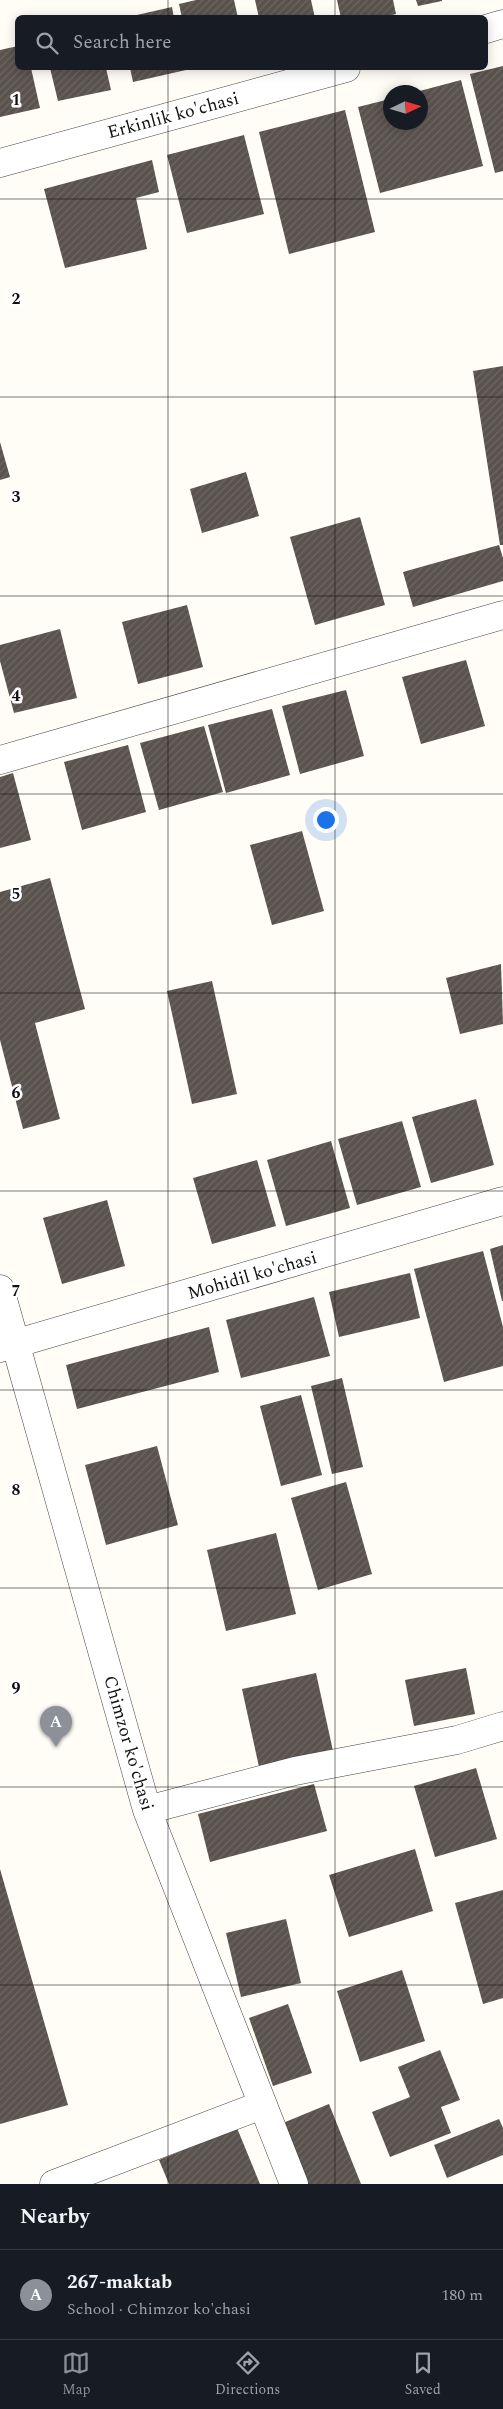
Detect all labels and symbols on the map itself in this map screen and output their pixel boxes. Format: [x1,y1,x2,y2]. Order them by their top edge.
street label: Erkinlik ko'chasi [104,85,242,146]
north arrow [383,85,428,130]
text: 1 [12,88,20,112]
text: 2 [12,287,21,311]
text: 3 [12,485,21,509]
text: 4 [12,684,21,708]
your location [313,807,339,833]
text: 5 [12,882,20,906]
text: 6 [12,1081,21,1105]
street label: Mohidil ko'chasi [184,1244,320,1307]
text: 7 [12,1279,21,1303]
text: 8 [12,1478,21,1502]
street label: Chimzor ko'chasi [96,1672,161,1814]
text: 9 [12,1676,21,1700]
pin: A [40,1706,72,1747]

